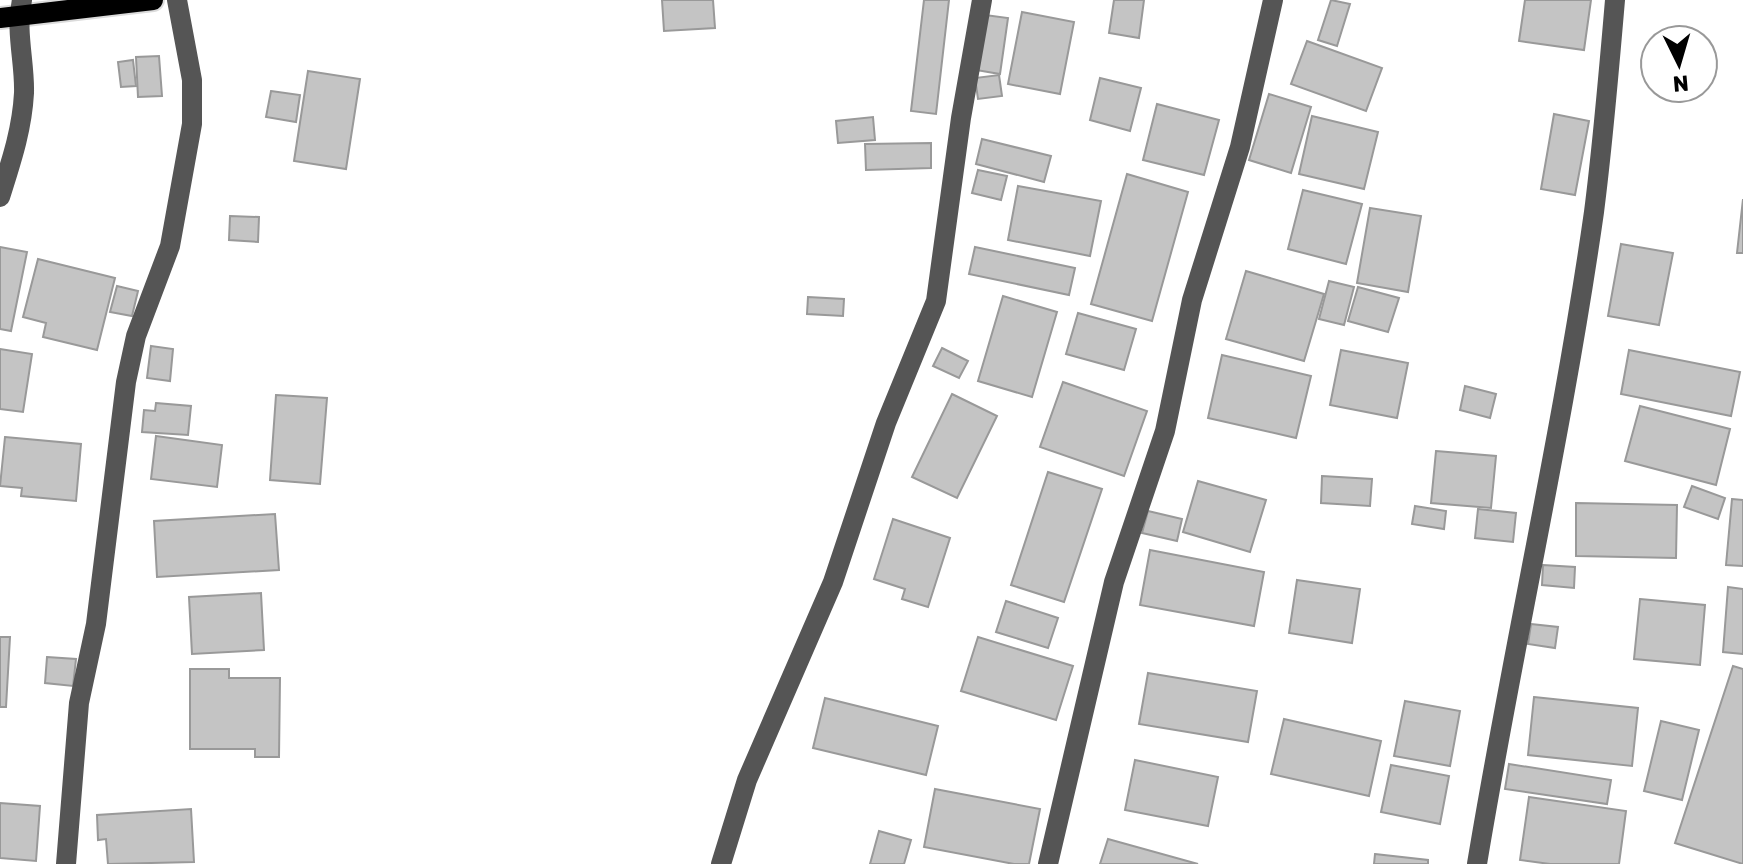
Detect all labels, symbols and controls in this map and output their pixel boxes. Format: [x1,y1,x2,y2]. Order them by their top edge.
north arrow [1639,24,1719,104]
text: N [1672,69,1690,98]

